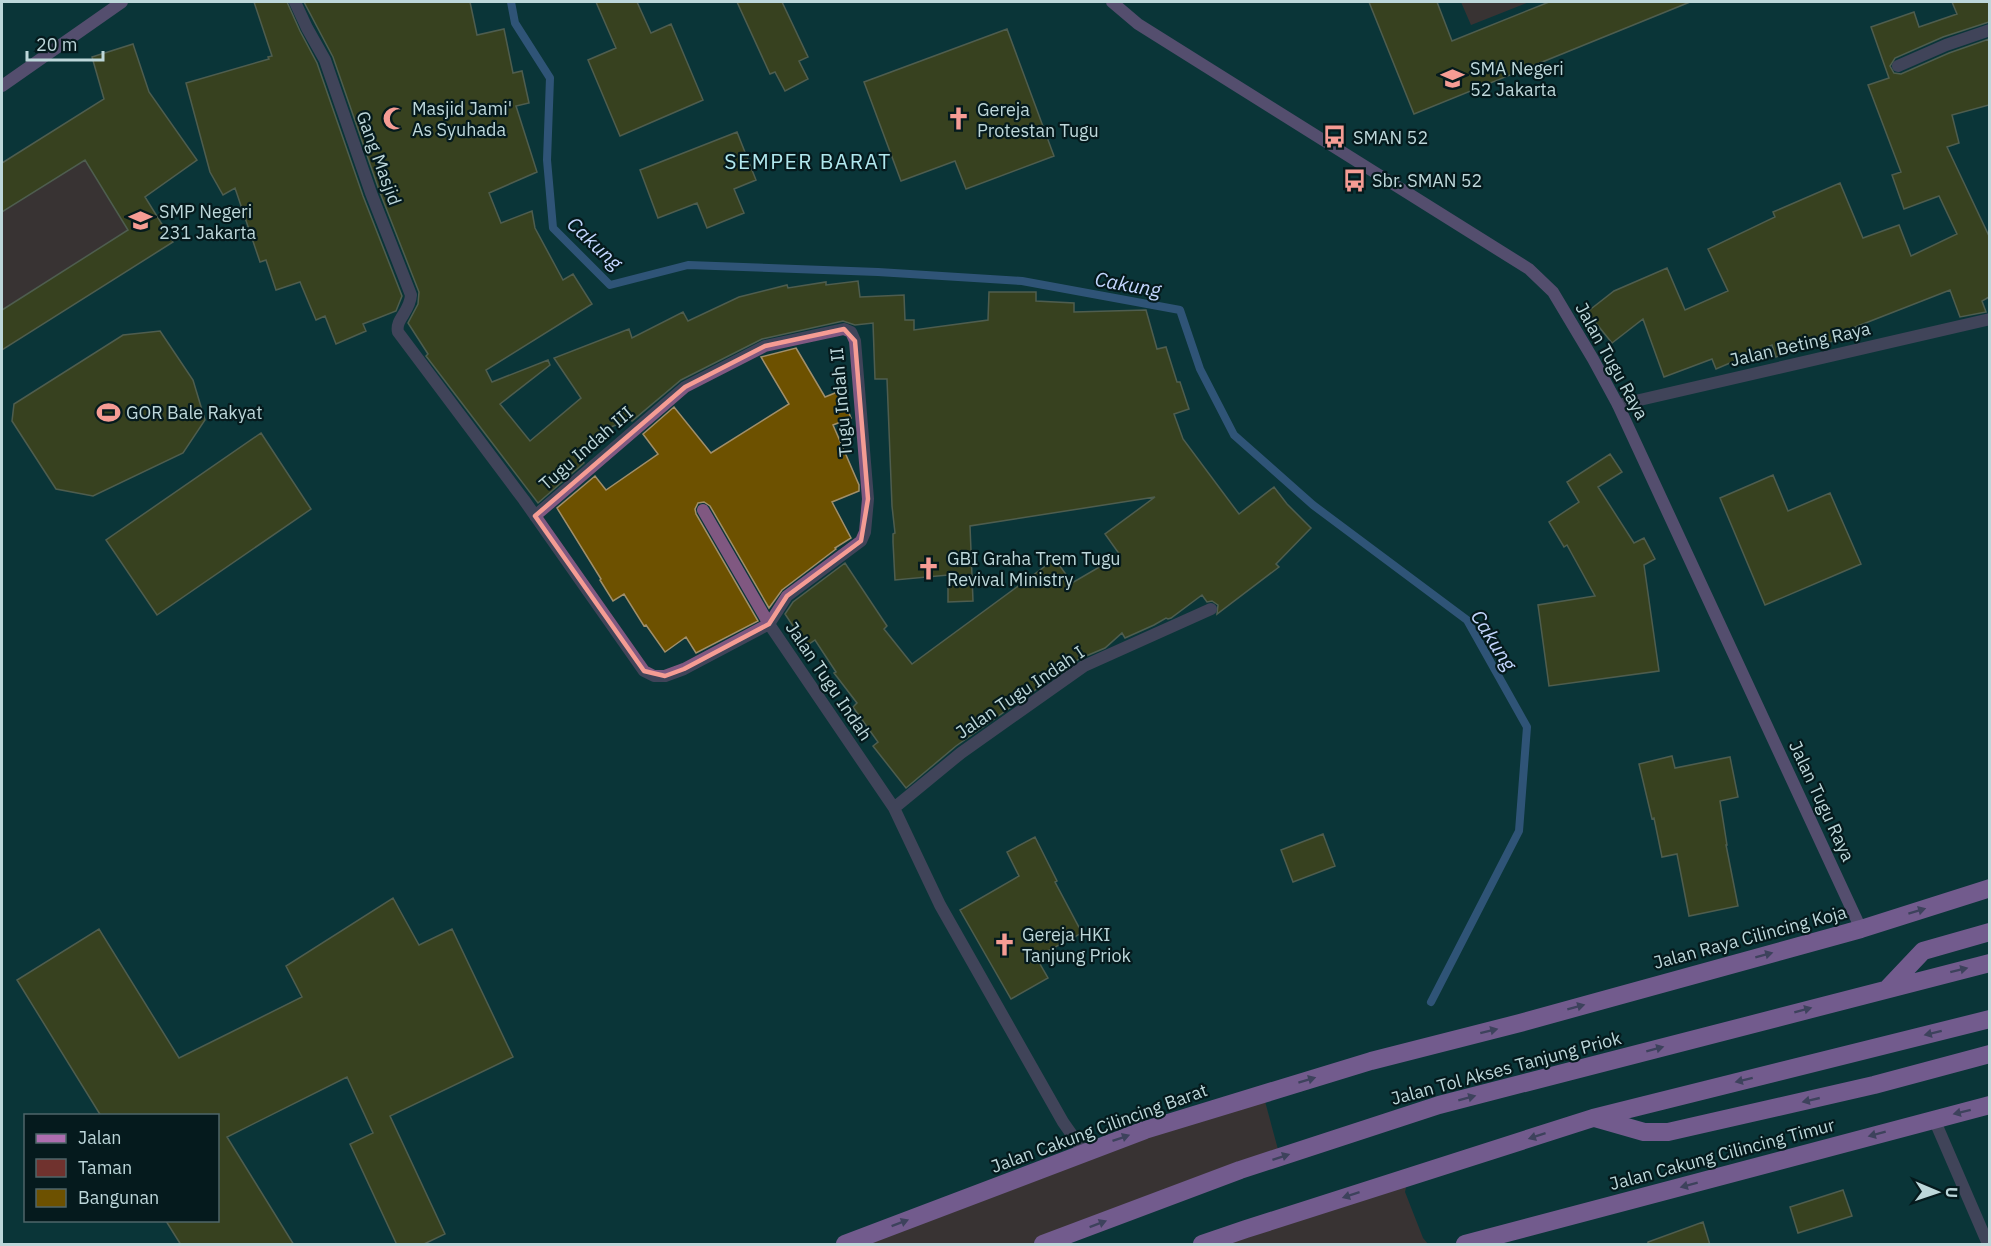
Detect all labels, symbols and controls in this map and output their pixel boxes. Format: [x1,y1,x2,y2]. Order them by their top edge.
scale bar [27,24,104,62]
text: 20 m [36,33,78,56]
place label: SMA Negeri 52 Jakarta [1470,57,1564,101]
school or university icon: SMA Negeri 52 Jakarta [1439,65,1465,91]
place label: Masjid Jami' As Syuhada [412,97,512,141]
place label: Gereja Protestan Tugu [977,98,1099,142]
mosque icon: Masjid Jami' As Syuhada [381,105,407,131]
church icon: Gereja Protestan Tugu [946,106,972,132]
street label: Gang Masjid [351,108,407,208]
bus stop icon: SMAN 52 [1322,124,1348,150]
place label: SMAN 52 [1353,126,1428,149]
district label: SEMPER BARAT [724,147,892,175]
bus stop icon: Sbr. SMAN 52 [1341,167,1367,193]
place label: Sbr. SMAN 52 [1372,169,1482,192]
place label: SMP Negeri 231 Jakarta [159,200,256,244]
school or university icon: SMP Negeri 231 Jakarta [128,208,154,234]
water label: Cakung [561,210,629,276]
water label: Cakung [1093,265,1164,303]
street label: Jalan Tugu Raya [1570,298,1654,424]
street label: Jalan Beting Raya [1728,317,1873,371]
street label: Tugu Indah II [825,346,857,458]
sports icon: GOR Bale Rakyat [95,399,121,425]
place label: GOR Bale Rakyat [126,401,263,424]
street label: Tugu Indah III [534,401,638,495]
place label: GBI Graha Trem Tugu Revival Ministry [947,547,1121,591]
church icon: GBI Graha Trem Tugu Revival Ministry [916,555,942,581]
water label: Cakung [1465,605,1524,676]
street label: Jalan Tugu Indah [781,617,877,745]
street label: Jalan Tugu Indah I [951,640,1089,744]
street label: Jalan Tugu Raya [1784,737,1860,865]
street label: Jalan Raya Cilincing Koja [1651,900,1850,974]
one-way arrow [1908,906,1926,915]
place label: Gereja HKI Tanjung Priok [1022,923,1131,967]
church icon: Gereja HKI Tanjung Priok [991,931,1017,957]
one-way arrow [1755,950,1773,959]
one-way arrow [1950,965,1968,975]
one-way arrow [1567,1001,1585,1011]
one-way arrow [1794,1005,1812,1015]
street label: Jalan Tol Akses Tanjung Priok [1388,1026,1624,1110]
one-way arrow [1480,1026,1498,1036]
one-way arrow [1924,1028,1942,1038]
one-way arrow [1646,1044,1664,1053]
one-way arrow [1298,1075,1316,1084]
one-way arrow [1734,1075,1753,1085]
street label: Jalan Cakung Cilincing Barat [988,1078,1210,1178]
one-way arrow [1457,1093,1476,1103]
one-way arrow [1801,1095,1820,1105]
one-way arrow [1952,1108,1971,1118]
street label: Jalan Cakung Cilincing Timur [1607,1113,1838,1195]
legend [24,1114,219,1222]
text: Jalan [78,1126,122,1149]
one-way arrow [1868,1130,1886,1139]
one-way arrow [1528,1132,1546,1141]
one-way arrow [1112,1133,1130,1143]
one-way arrow [1272,1151,1290,1161]
text: Taman [78,1156,132,1179]
north arrow [1907,1162,1967,1222]
one-way arrow [1680,1180,1698,1190]
text: Bangunan [78,1186,159,1209]
text: U [1942,1187,1962,1198]
one-way arrow [1342,1191,1360,1200]
one-way arrow [891,1218,909,1228]
one-way arrow [1089,1218,1107,1228]

